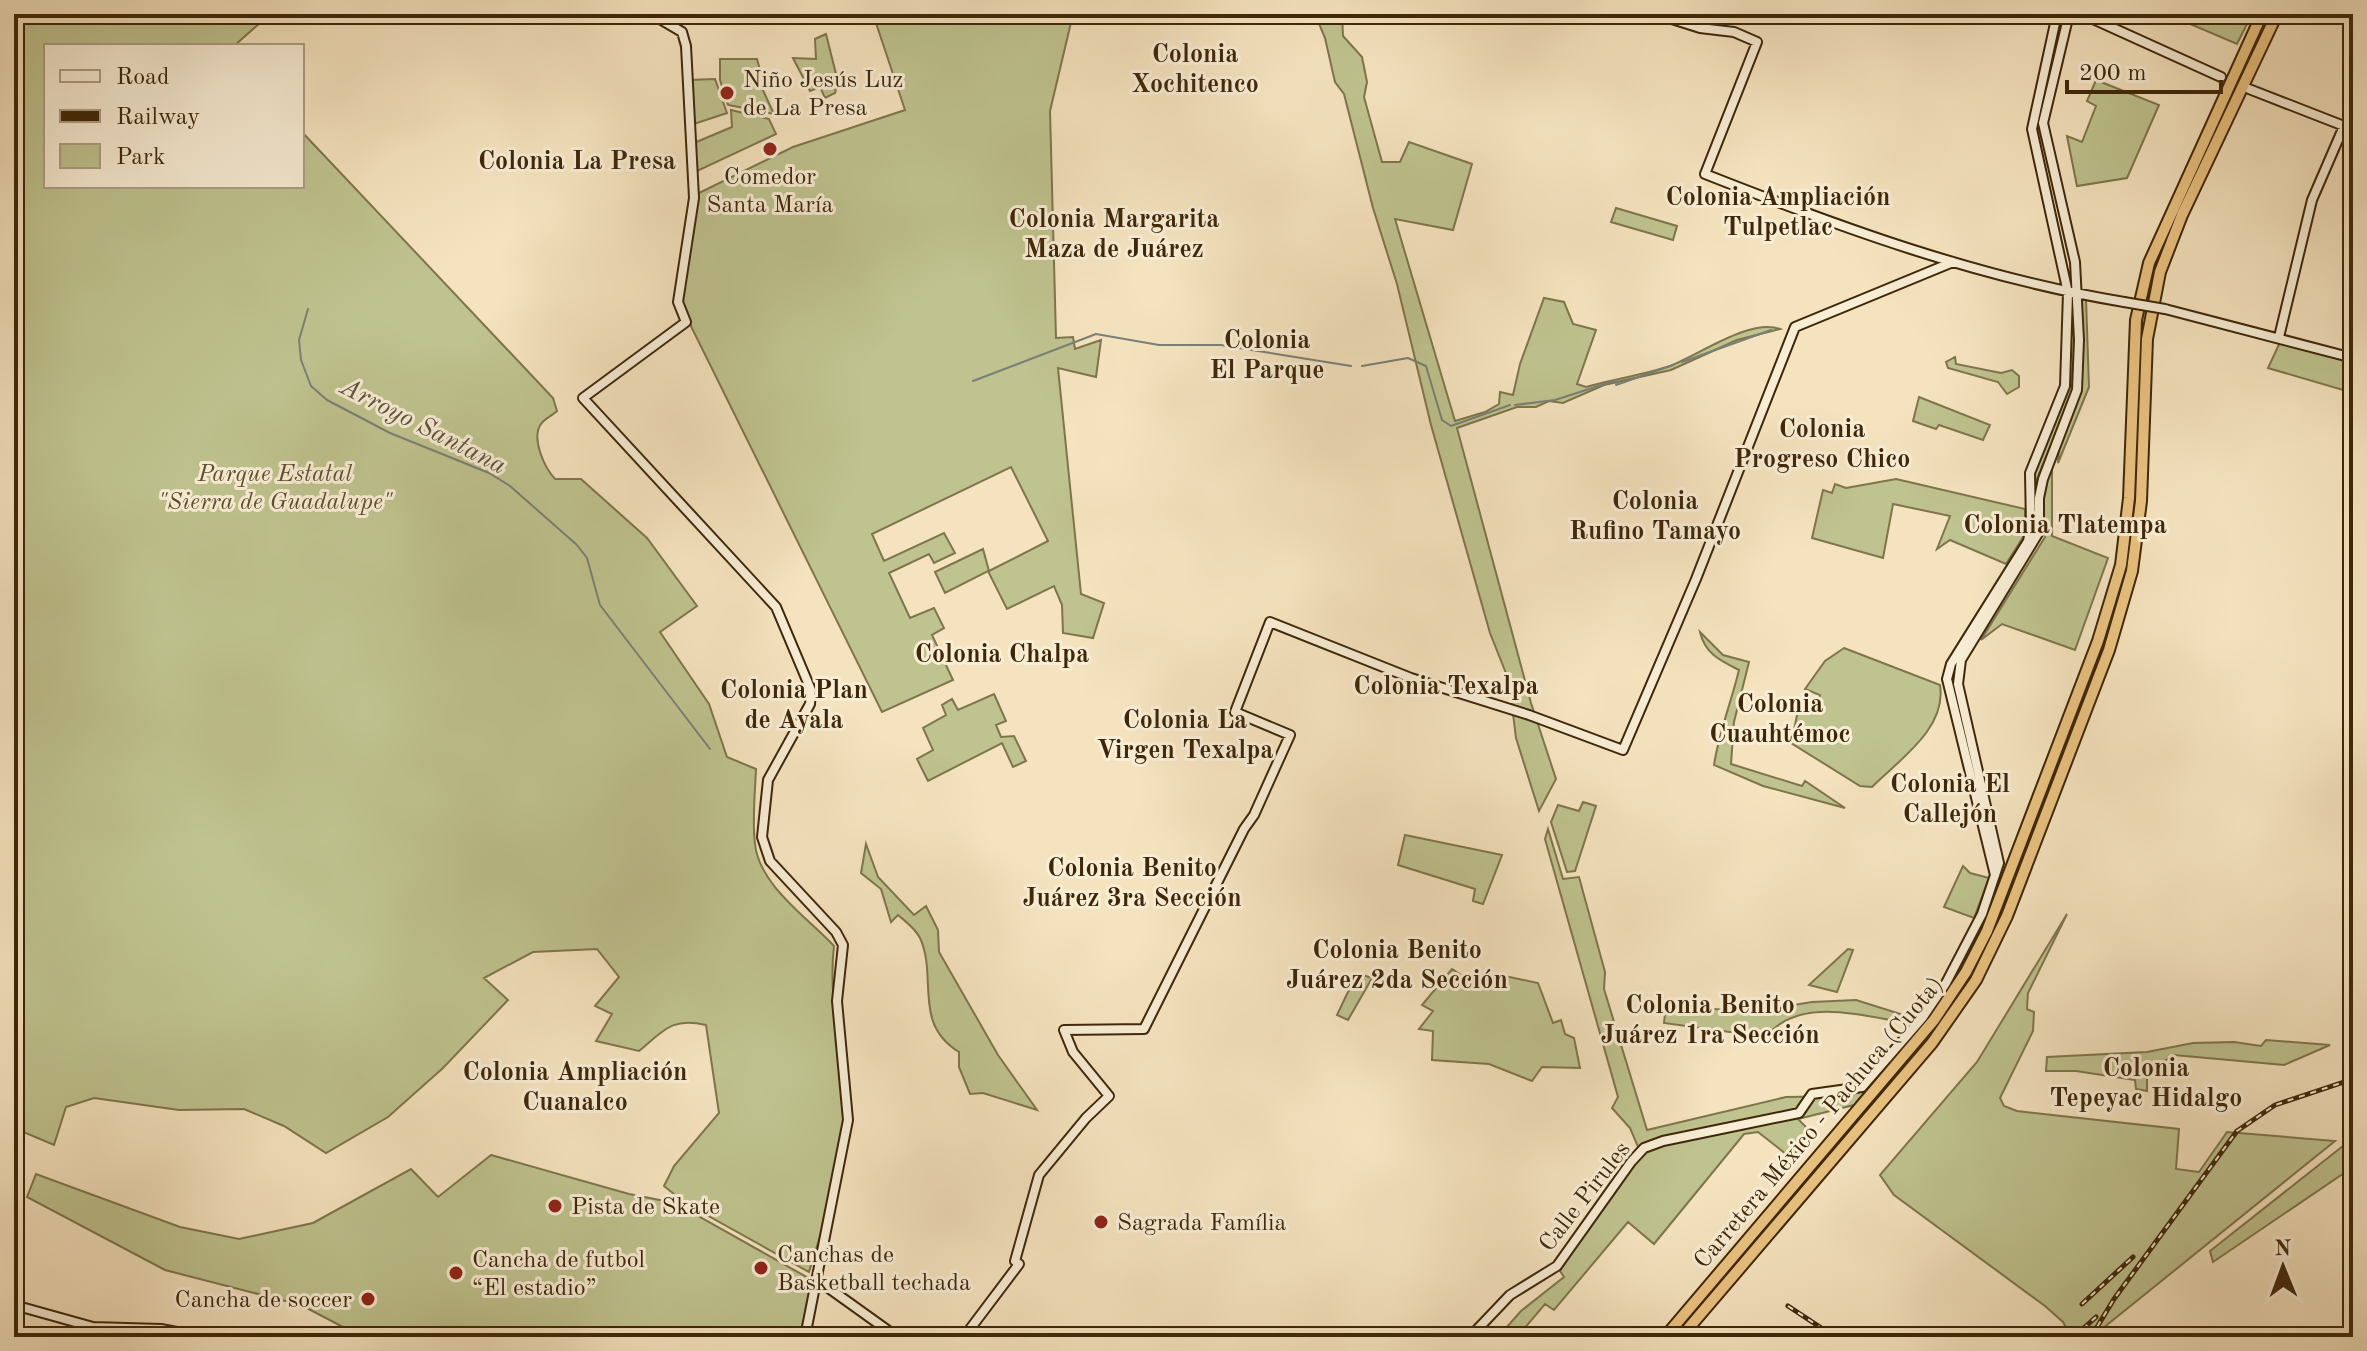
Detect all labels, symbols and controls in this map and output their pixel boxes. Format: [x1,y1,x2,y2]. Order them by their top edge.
district label: Colonia Xochitenco [1131,42,1259,98]
legend [44,44,304,188]
scale bar [2067,44,2221,94]
text: 200 m [2079,62,2147,86]
text: Road [116,66,169,90]
place label: Niño Jesús Luz de La Presa [743,69,903,121]
marker: Niño Jesús Luz de La Presa [718,84,736,102]
text: Railway [116,106,200,130]
marker: Comedor Santa María [761,140,779,158]
text: Park [116,146,165,170]
district label: Colonia La Presa [478,149,676,175]
place label: Comedor Santa María [707,166,834,218]
district label: Colonia Ampliación Tulpetlac [1666,185,1890,241]
district label: Colonia Margarita Maza de Juárez [1009,207,1219,263]
district label: Colonia El Parque [1209,328,1325,384]
water label: Arroyo Santana [334,373,510,480]
district label: Colonia Progreso Chico [1734,417,1910,473]
park label: Parque Estatal "Sierra de Guadalupe" [158,463,394,515]
district label: Colonia Rufino Tamayo [1569,489,1741,545]
district label: Colonia Tlatempa [1963,513,2167,539]
district label: Colonia Chalpa [915,642,1089,668]
district label: Colonia Texalpa [1353,674,1539,700]
district label: Colonia Plan de Ayala [720,678,868,734]
district label: Colonia Cuauhtémoc [1709,692,1851,748]
district label: Colonia La Virgen Texalpa [1096,708,1274,764]
district label: Colonia El Callejón [1890,772,2010,828]
district label: Colonia Benito Juárez 3ra Sección [1022,856,1242,912]
district label: Colonia Benito Juárez 2da Sección [1286,938,1508,994]
street label: Carretera México - Pachuca (Cuota) [1691,973,1948,1274]
district label: Colonia Benito Juárez 1ra Sección [1600,993,1820,1049]
district label: Colonia Tepeyac Hidalgo [2050,1056,2242,1112]
district label: Colonia Ampliación Cuanalco [463,1060,687,1116]
street label: Calle Pirules [1535,1138,1636,1257]
place label: Pista de Skate [571,1196,720,1220]
marker: Pista de Skate [546,1197,564,1215]
place label: Sagrada Família [1117,1212,1287,1236]
marker: Sagrada Família [1092,1213,1110,1231]
north arrow [2243,1227,2323,1307]
text: N [2274,1238,2291,1260]
place label: Canchas de Basketball techada [777,1244,971,1296]
place label: Cancha de futbol “El estadio” [472,1249,645,1301]
marker: Canchas de Basketball techada [752,1259,770,1277]
marker: Cancha de futbol “El estadio” [447,1264,465,1282]
place label: Cancha de soccer [175,1289,352,1313]
marker: Cancha de soccer [359,1290,377,1308]

